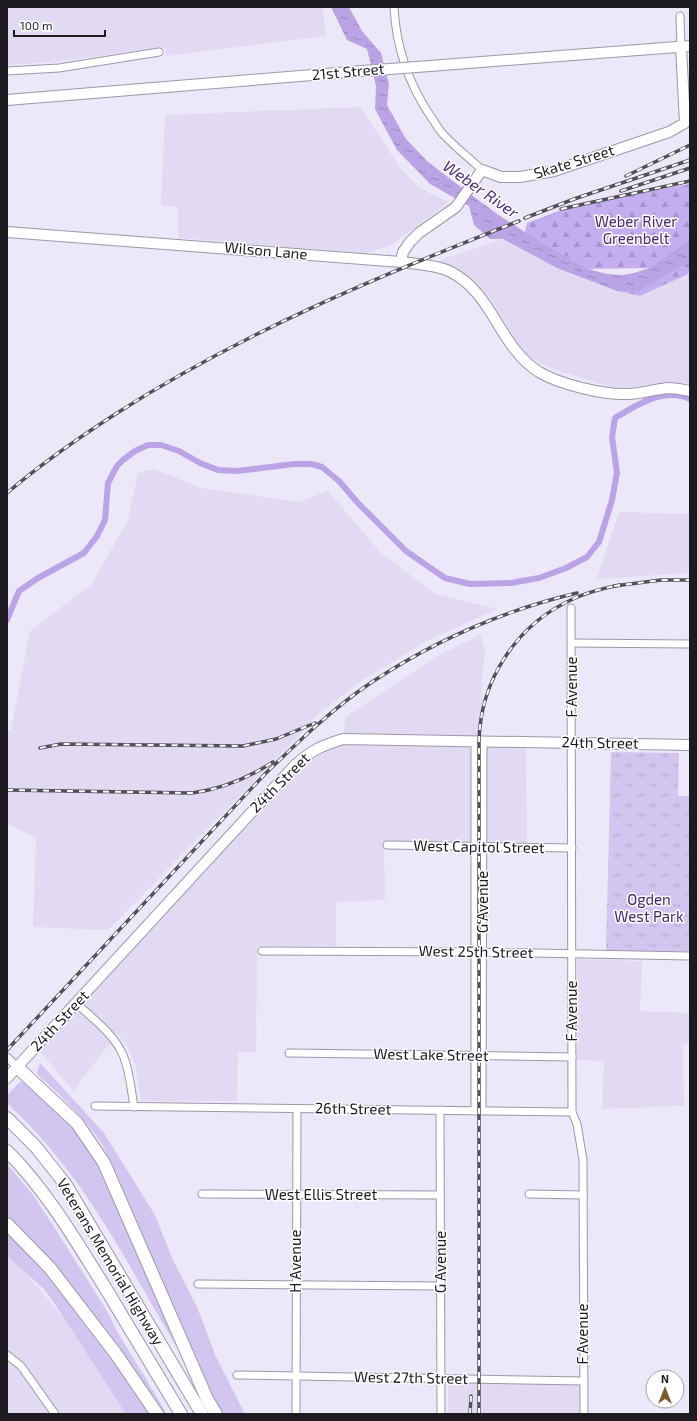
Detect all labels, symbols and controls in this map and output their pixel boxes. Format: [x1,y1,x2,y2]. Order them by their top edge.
scale bar [14,12,105,38]
text: 100 m [20,18,52,32]
street label: 21st Street [311,59,385,83]
street label: Skate Street [531,140,616,182]
water label: Weber River [440,156,523,222]
park label: Weber River Greenbelt [595,212,677,247]
street label: Wilson Lane [224,237,308,263]
street label: F Avenue [562,656,580,718]
street label: 24th Street [561,732,639,752]
street label: 24th Street [246,748,313,816]
street label: West Capitol Street [413,836,545,856]
street label: G Avenue [473,871,491,933]
park label: Ogden West Park [614,890,684,925]
street label: West 25th Street [419,941,534,961]
street label: F Avenue [562,980,580,1042]
street label: 24th Street [26,986,92,1055]
street label: West Lake Street [373,1044,489,1064]
street label: 26th Street [315,1098,392,1118]
street label: Veterans Memorial Highway [54,1175,168,1348]
street label: West Ellis Street [265,1185,377,1203]
street label: H Avenue [286,1229,304,1293]
street label: G Avenue [431,1231,449,1293]
street label: F Avenue [573,1303,591,1365]
street label: West 27th Street [354,1367,469,1387]
north arrow [645,1369,685,1409]
text: N [661,1372,669,1385]

